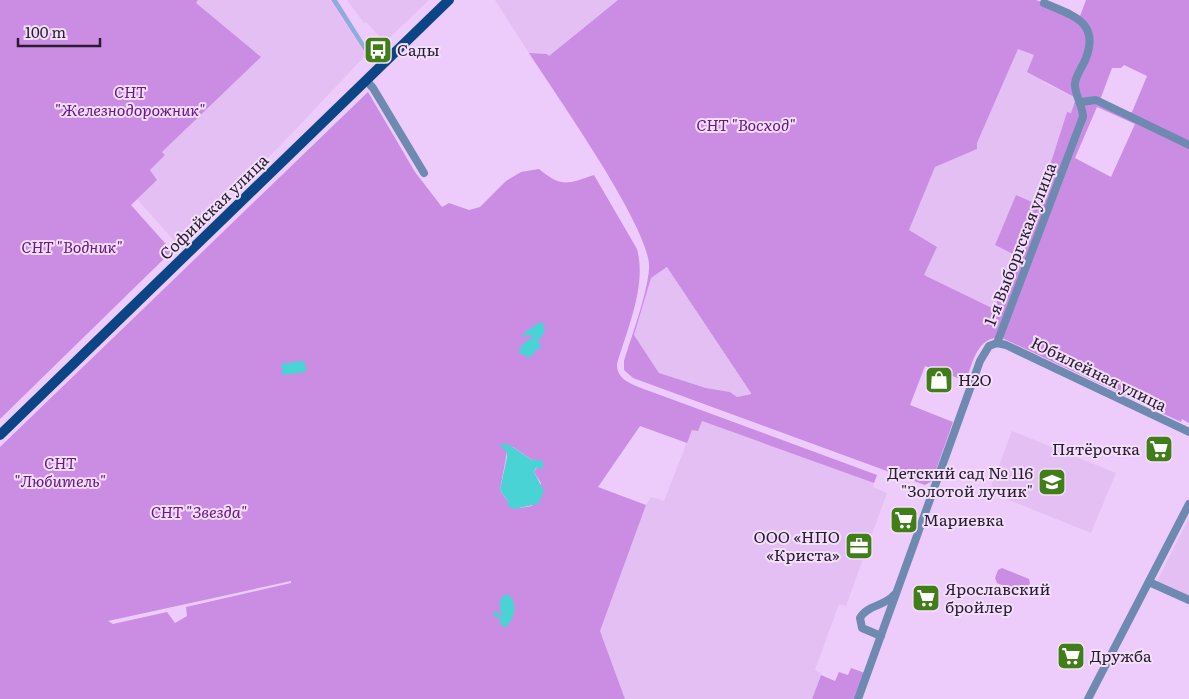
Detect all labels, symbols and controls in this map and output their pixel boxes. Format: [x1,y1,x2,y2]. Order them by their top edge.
scale bar [18,15,100,47]
text: 100 m [25,20,66,43]
bus stop icon: Сады [363,35,393,65]
place label: Сады [397,37,439,61]
park label: СНТ "Железнодорожник" [55,79,205,121]
park label: СНТ "Восход" [696,112,796,136]
street label: Софийская улица [153,148,273,265]
street label: 1-я Выборгская улица [977,158,1061,329]
park label: СНТ "Водник" [21,234,123,258]
street label: Юбилейная улица [1027,330,1172,417]
shop icon: H2O [924,365,954,395]
place label: H2O [958,367,992,391]
supermarket icon: Пятёрочка [1144,434,1174,464]
place label: Пятёрочка [1052,436,1140,460]
park label: СНТ "Любитель" [14,450,106,492]
place label: Детский сад № 116 "Золотой лучик" [887,460,1033,502]
school or university icon: Детский сад № 116 "Золотой лучик" [1037,467,1067,497]
park label: СНТ "Звезда" [151,499,247,523]
supermarket icon: Мариевка [889,505,919,535]
place label: Мариевка [923,507,1004,531]
place label: ООО «НПО «Криста» [754,524,840,566]
office icon: ООО «НПО «Криста» [844,531,874,561]
place label: Ярославский бройлер [945,576,1050,618]
supermarket icon: Ярославский бройлер [911,583,941,613]
supermarket icon: Дружба [1056,641,1086,671]
place label: Дружба [1090,643,1152,667]

